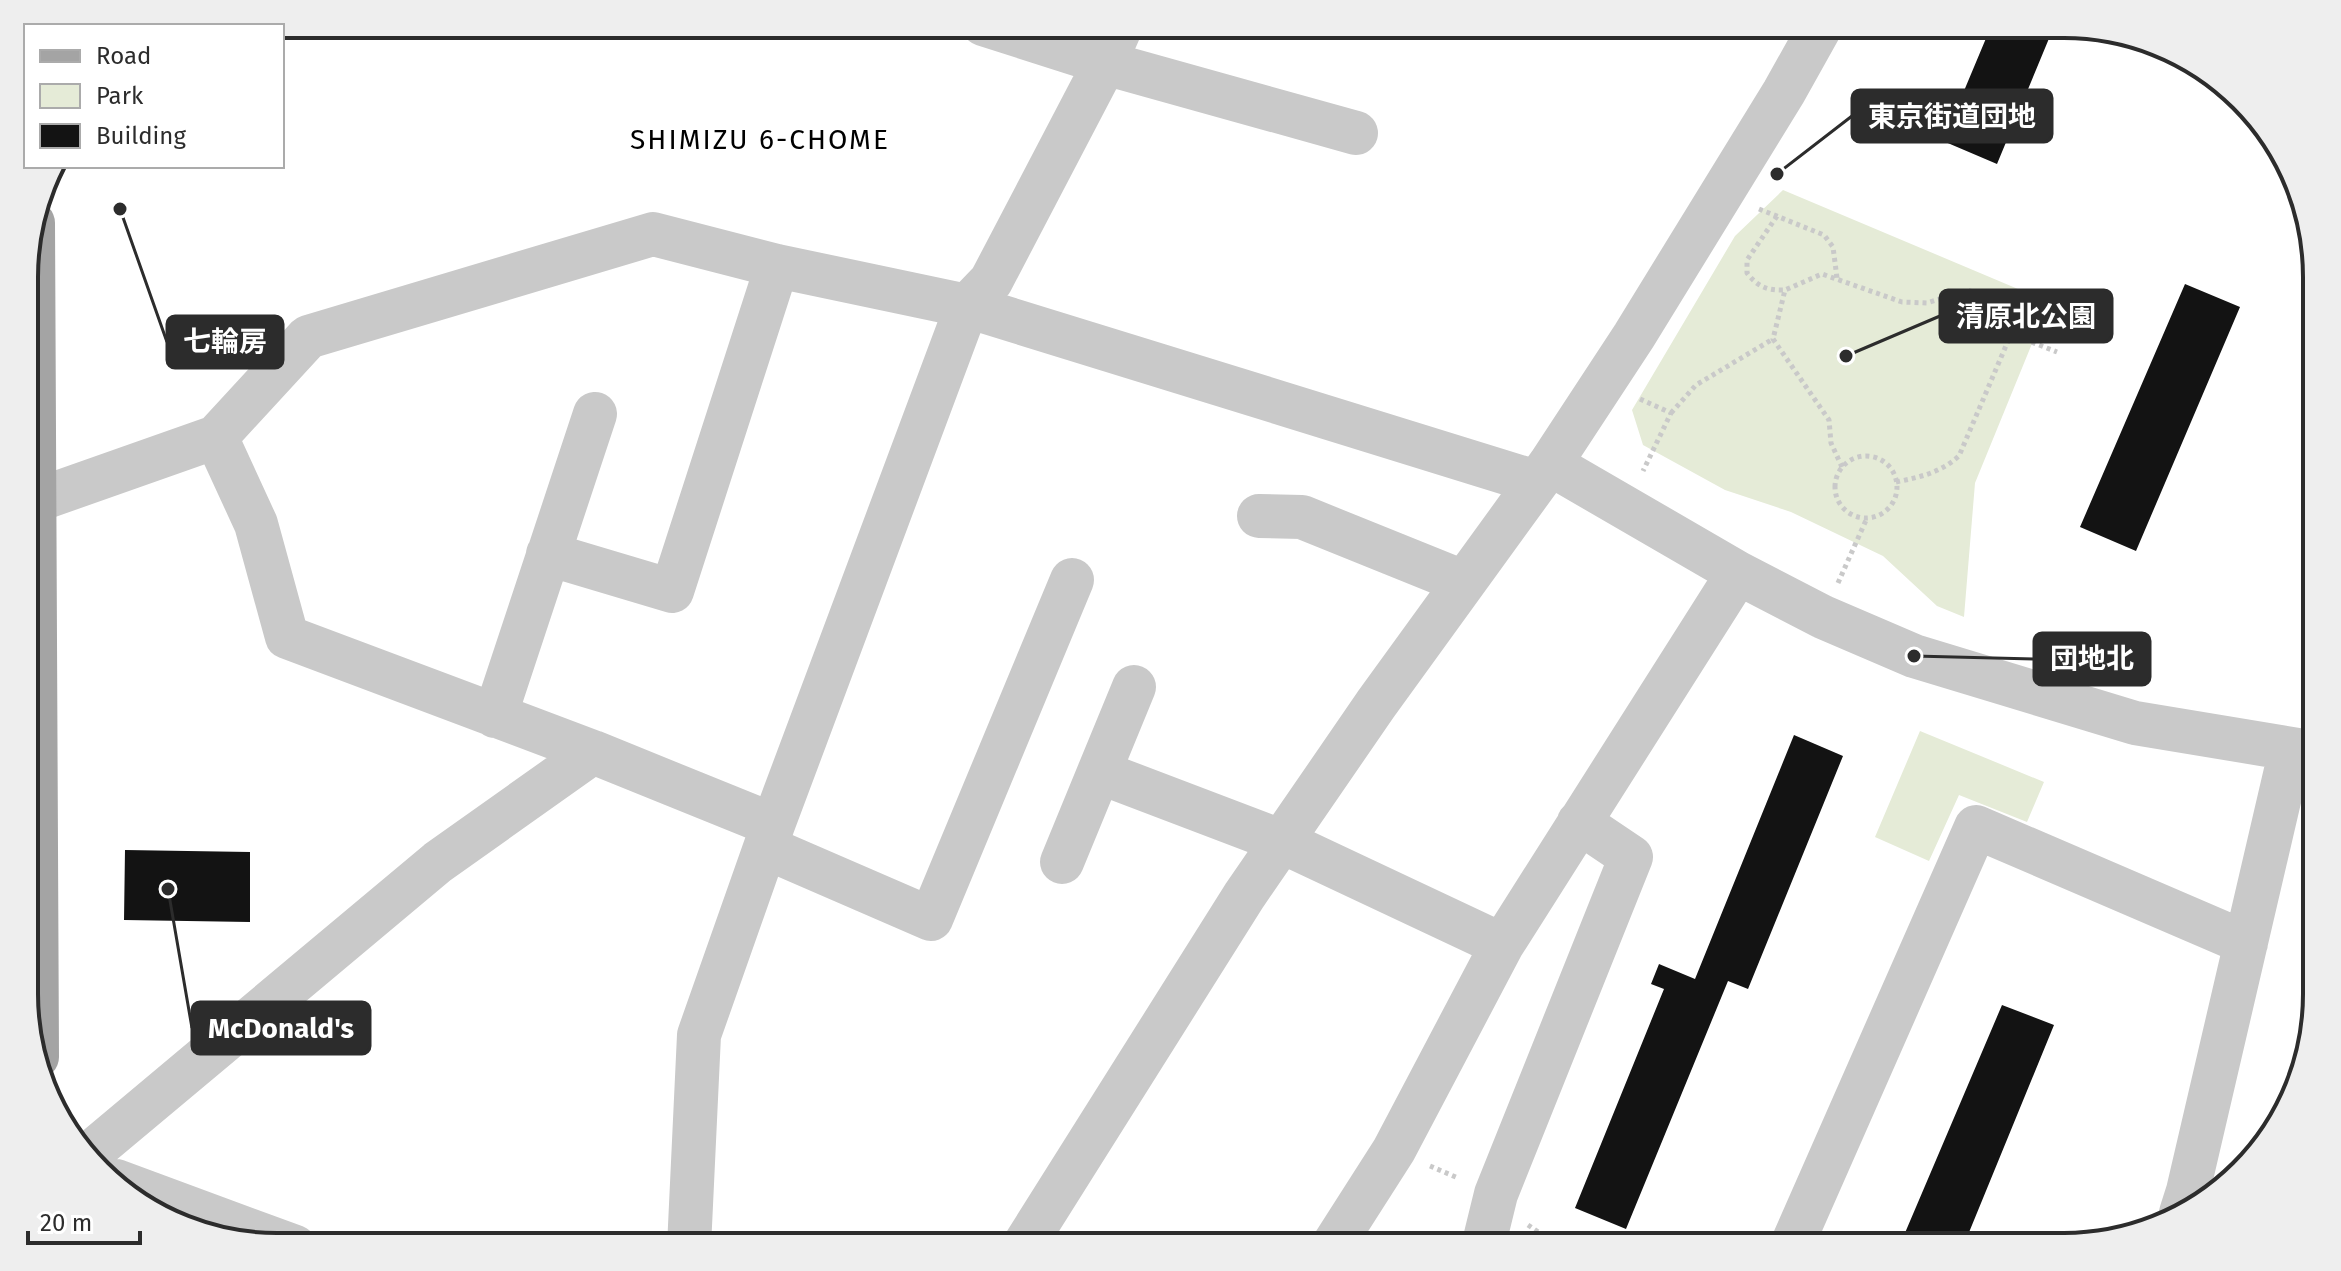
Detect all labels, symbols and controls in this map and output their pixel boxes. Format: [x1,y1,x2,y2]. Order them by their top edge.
legend [24,24,284,168]
text: Road [96,42,151,70]
text: Park [96,82,144,110]
callout: 東京街道団地 [1852,90,2052,142]
text: 東京街道団地 [1868,100,2036,133]
text: Building [96,122,186,150]
district label: SHIMIZU 6-CHOME [630,123,890,156]
callout: 清原北公園 [1940,290,2112,342]
text: 清原北公園 [1956,300,2096,333]
callout: 七輪房 [167,316,283,368]
text: 七輪房 [183,325,267,358]
callout: 団地北 [2034,633,2150,685]
text: 団地北 [2050,642,2134,675]
callout: McDonald's [192,1002,370,1054]
text: McDonald's [208,1012,354,1045]
scale bar [28,1195,140,1245]
text: 20 m [40,1209,92,1237]

